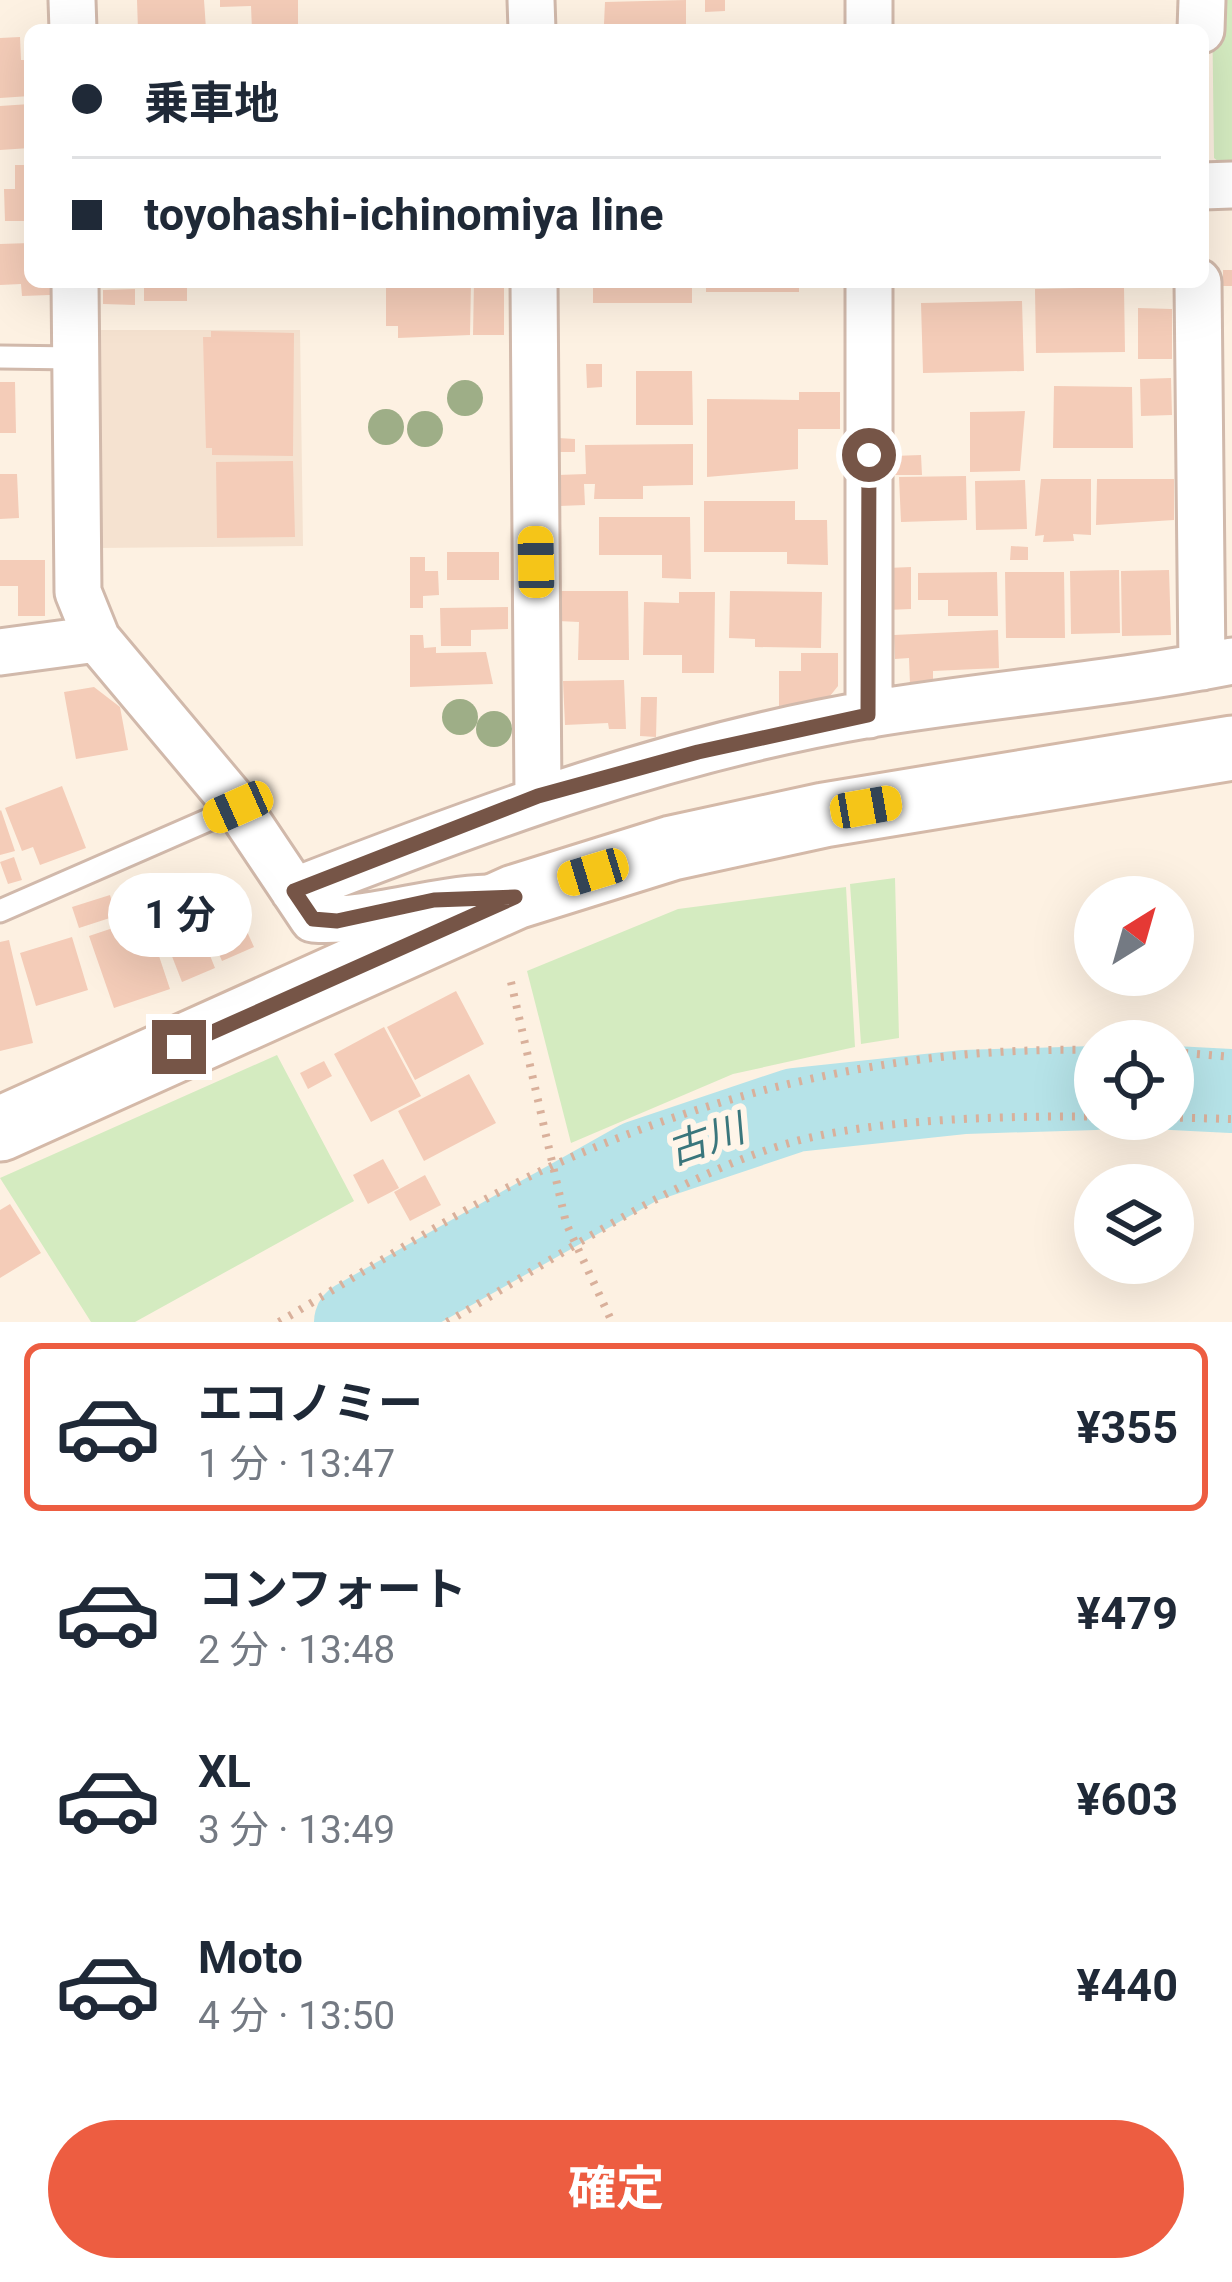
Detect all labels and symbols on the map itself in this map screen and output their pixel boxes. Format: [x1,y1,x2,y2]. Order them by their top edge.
route start [842,428,896,482]
car [517,526,555,598]
car [198,776,278,838]
car [827,783,905,831]
car [553,844,633,900]
callout: 1 分 [107,873,251,957]
north arrow [1074,876,1194,996]
route end [152,1020,206,1074]
water label: 古川 [662,1104,754,1174]

